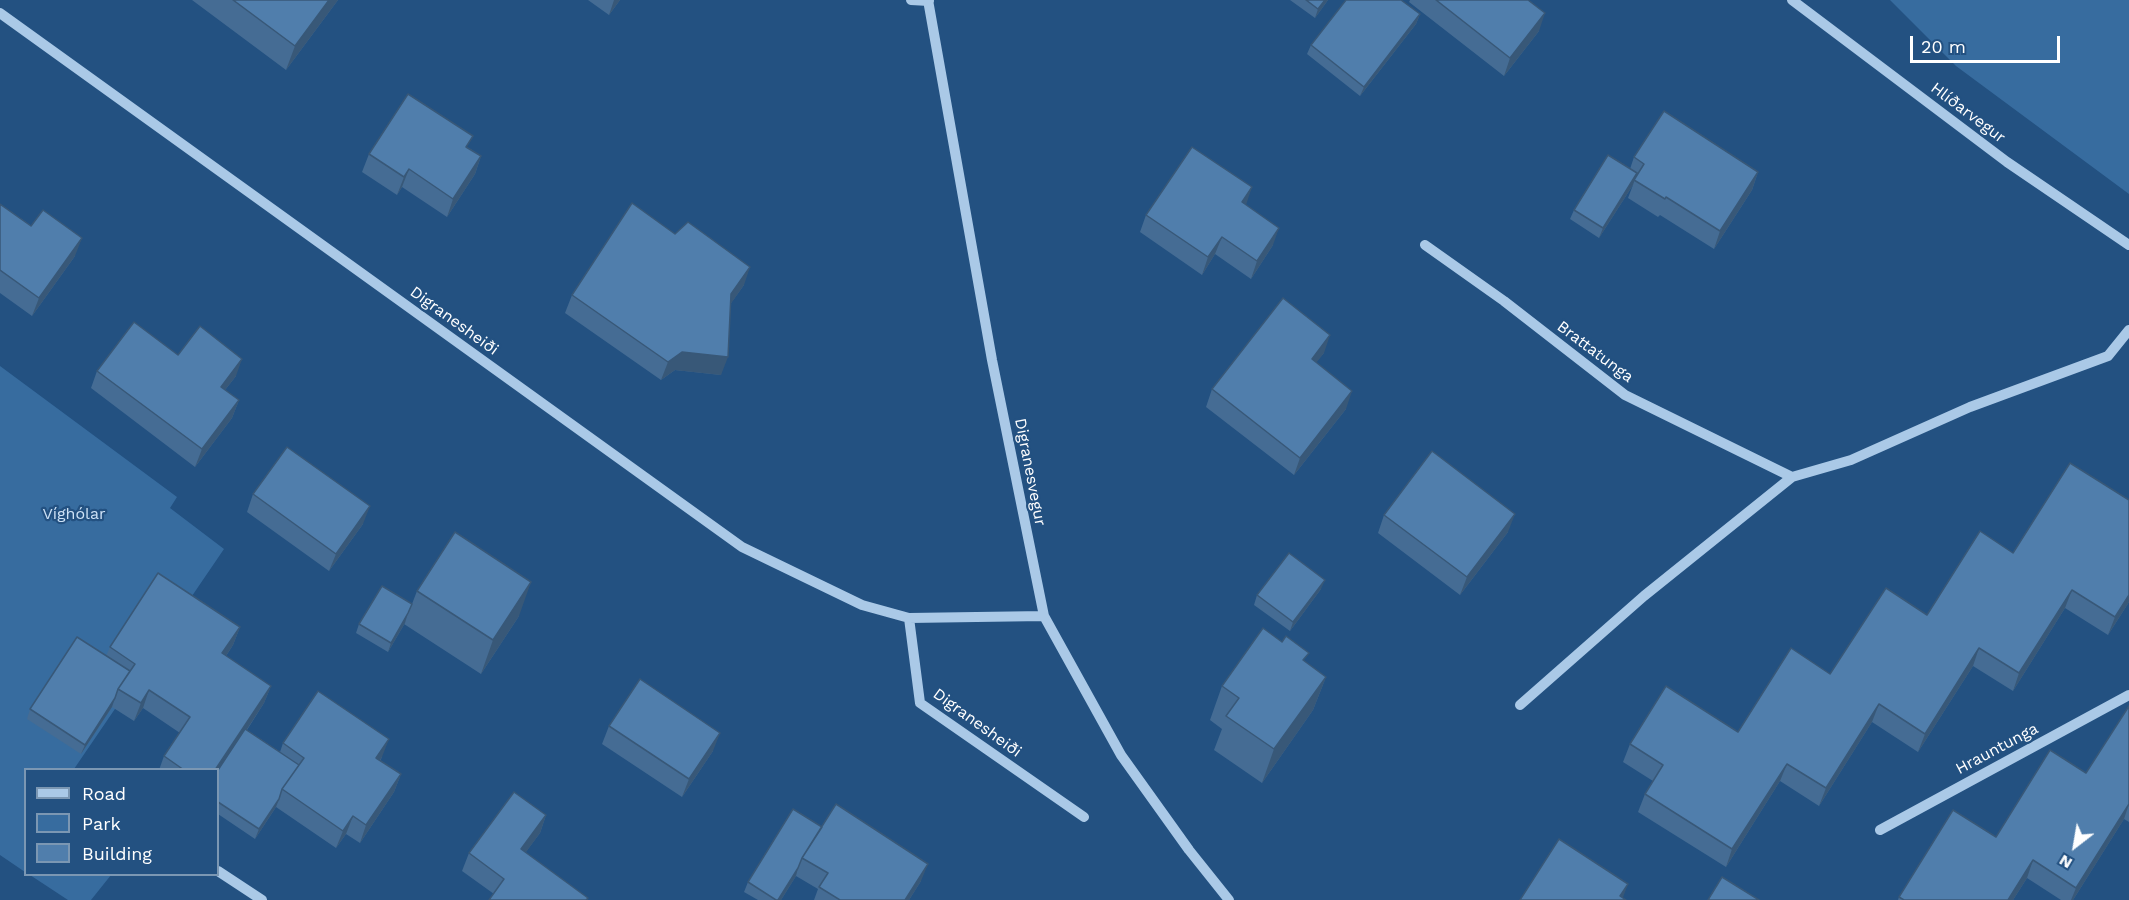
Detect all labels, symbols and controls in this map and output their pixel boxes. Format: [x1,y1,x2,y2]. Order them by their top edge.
scale bar [1913,24,2063,62]
text: 20 m [1921,36,1966,57]
street label: Hlíðarvegur [1927,79,2009,147]
street label: Digranesheiði [406,282,502,360]
street label: Brattatunga [1553,317,1637,387]
street label: Digranesvegur [1010,416,1050,528]
park label: Víghólar [42,504,106,524]
street label: Digranesheiði [929,684,1025,762]
street label: Hrauntunga [1952,719,2042,779]
legend [24,768,219,876]
text: Road [82,783,126,804]
text: Park [82,813,121,834]
north arrow [2045,816,2105,876]
text: Building [82,843,152,864]
text: N [2056,851,2075,873]

